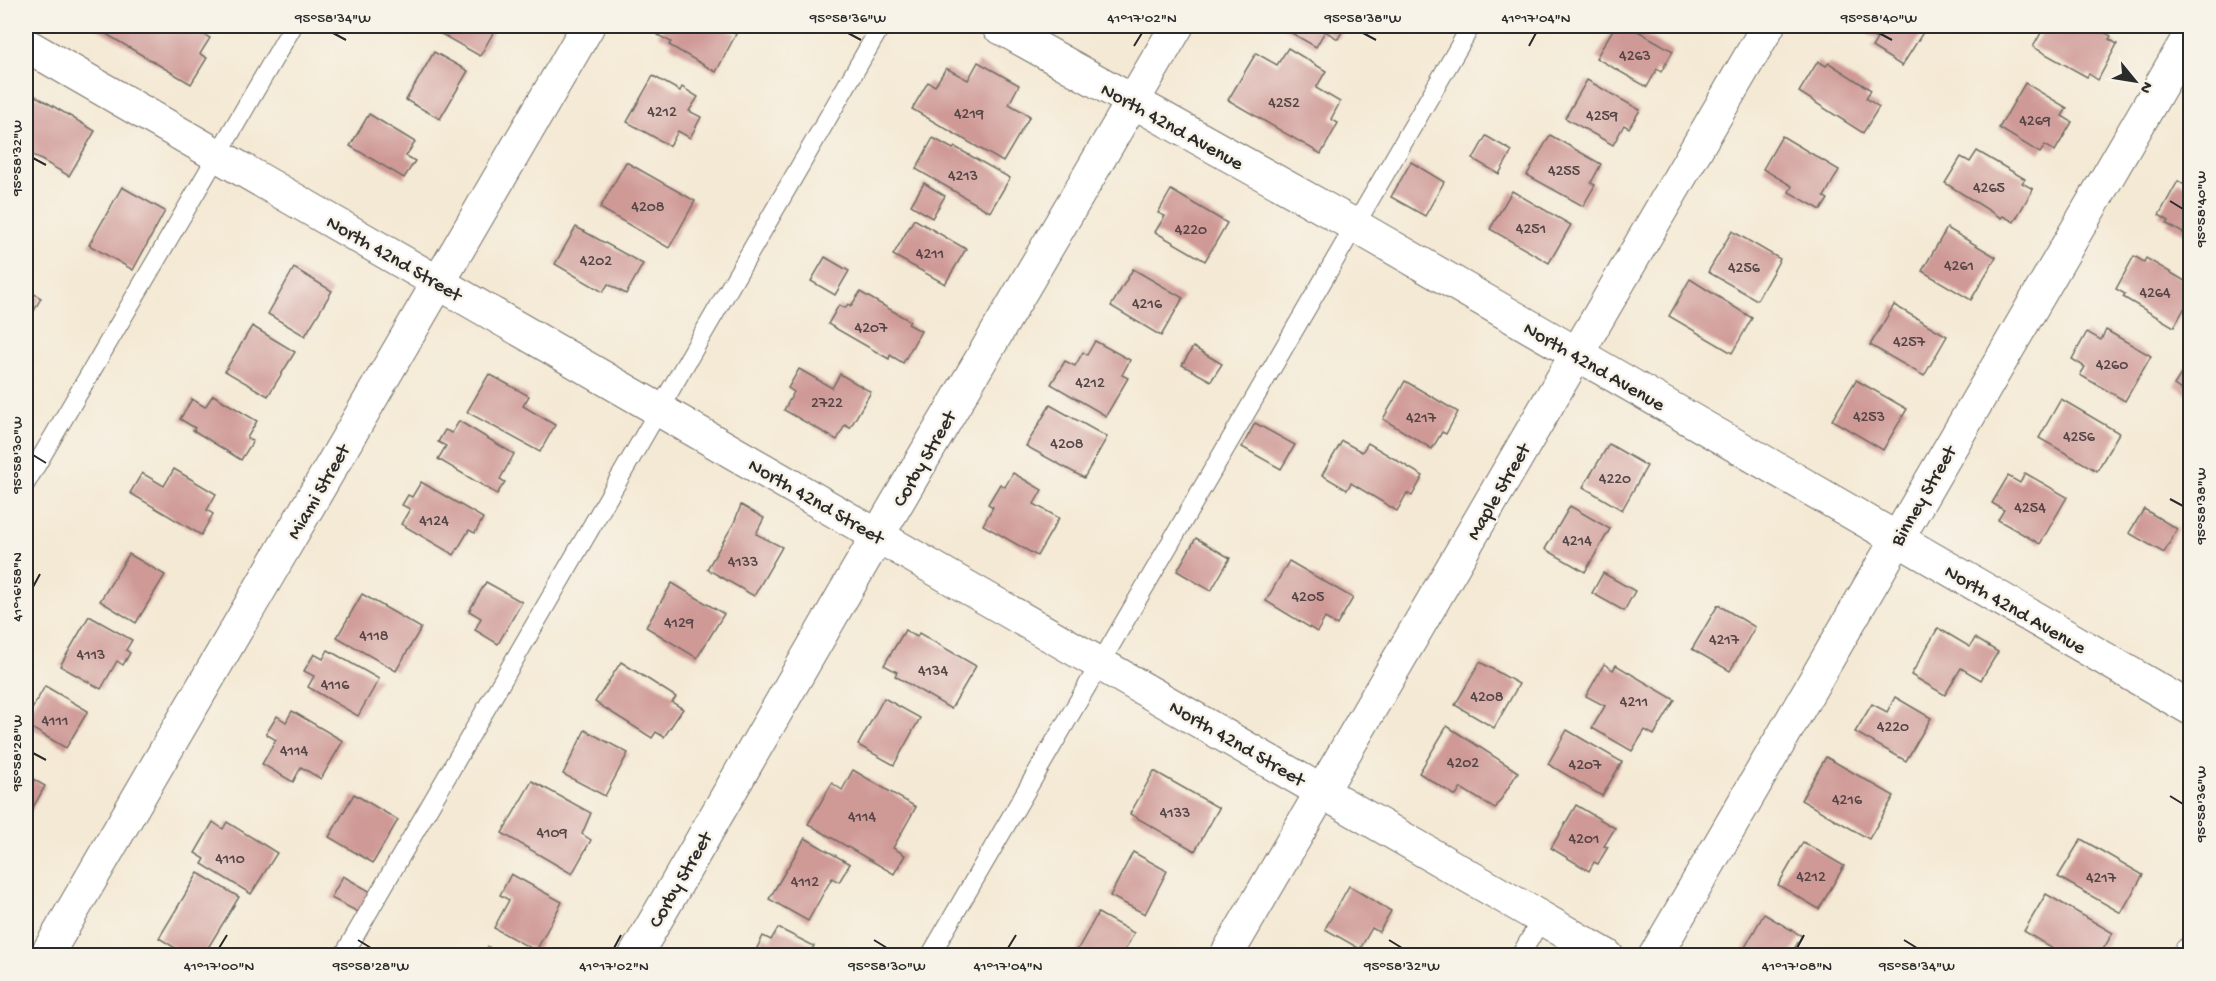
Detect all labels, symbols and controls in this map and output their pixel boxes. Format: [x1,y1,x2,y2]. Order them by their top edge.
text: 95°58'34"W [294,10,371,28]
text: 95°58'36"W [809,10,886,28]
text: 41°17'02"N [1107,10,1177,28]
text: 95°58'38"W [1323,10,1402,28]
text: 41°17'04"N [1501,10,1571,28]
text: 95°58'40"W [1840,10,1918,28]
house number: 4263 [1619,48,1651,67]
north arrow [2105,51,2165,111]
text: N [2134,77,2156,96]
street label: North 42nd Avenue [1096,79,1247,177]
house number: 4252 [1268,95,1300,114]
house number: 4212 [647,104,677,123]
house number: 4219 [954,106,984,125]
house number: 4259 [1586,108,1618,127]
house number: 4269 [2019,113,2051,132]
text: 95°58'32"W [9,120,27,197]
house number: 4255 [1548,163,1580,182]
house number: 4213 [948,168,978,187]
text: 95°58'40"W [2193,170,2211,248]
house number: 4265 [1973,180,2005,199]
house number: 4208 [631,199,665,218]
street label: North 42nd Street [321,212,467,309]
house number: 4251 [1516,221,1546,240]
house number: 4220 [1175,222,1207,241]
house number: 4211 [916,246,944,265]
house number: 4202 [580,253,612,272]
house number: 4261 [1944,258,1974,277]
house number: 4256 [1728,260,1761,279]
house number: 4264 [2139,285,2171,304]
house number: 4216 [1132,296,1163,315]
street label: North 42nd Avenue [1518,318,1669,418]
house number: 4207 [855,320,888,339]
house number: 4257 [1893,334,1926,353]
house number: 4260 [2096,357,2128,376]
house number: 4212 [1075,375,1105,394]
house number: 2722 [811,395,843,414]
street label: Corby Street [889,406,964,512]
house number: 4253 [1853,409,1885,428]
house number: 4217 [1406,410,1437,429]
text: 95°58'30"W [9,416,27,495]
house number: 4256 [2063,429,2096,448]
house number: 4208 [1050,436,1084,455]
street label: Maple Street [1463,439,1538,545]
street label: Miami Street [284,440,357,544]
street label: Binney Street [1887,441,1964,552]
street label: North 42nd Street [743,455,889,552]
text: 95°58'38"W [2193,467,2211,546]
house number: 4220 [1599,471,1631,490]
house number: 4254 [2014,500,2046,519]
house number: 4124 [419,513,449,532]
house number: 4214 [1562,533,1592,552]
text: 41°16'58"N [9,552,27,622]
house number: 4133 [728,554,758,573]
street label: North 42nd Avenue [1939,561,2090,661]
house number: 4205 [1292,589,1324,608]
house number: 4129 [664,615,694,634]
house number: 4118 [359,628,389,647]
house number: 4217 [1709,632,1740,651]
house number: 4113 [77,647,105,666]
house number: 4134 [918,663,948,682]
house number: 4116 [321,677,350,696]
house number: 4208 [1470,689,1504,708]
house number: 4211 [1620,694,1648,713]
street label: North 42nd Street [1164,697,1310,794]
house number: 4111 [42,713,68,732]
text: 95°58'28"W [9,714,27,792]
house number: 4220 [1877,719,1909,738]
house number: 4114 [280,743,308,762]
house number: 4202 [1447,755,1479,774]
house number: 4207 [1569,757,1602,776]
text: 95°58'36"W [2193,766,2211,843]
house number: 4216 [1832,792,1863,811]
house number: 4133 [1160,805,1190,824]
house number: 4114 [848,809,876,828]
house number: 4109 [536,825,568,844]
street label: Corby Street [645,827,720,933]
house number: 4201 [1569,831,1599,850]
house number: 4110 [215,851,245,870]
house number: 4212 [1796,869,1826,888]
house number: 4217 [2086,870,2117,889]
house number: 4112 [791,874,819,893]
text: 41°17'00"N [184,958,255,976]
text: 95°58'28"W [332,958,410,976]
text: 41°17'02"N [579,958,649,976]
text: 95°58'30"W [847,958,926,976]
text: 41°17'04"N [973,958,1043,976]
text: 95°58'32"W [1363,958,1440,976]
text: 41°17'08"N [1762,958,1832,976]
text: 95°58'34"W [1878,958,1955,976]

